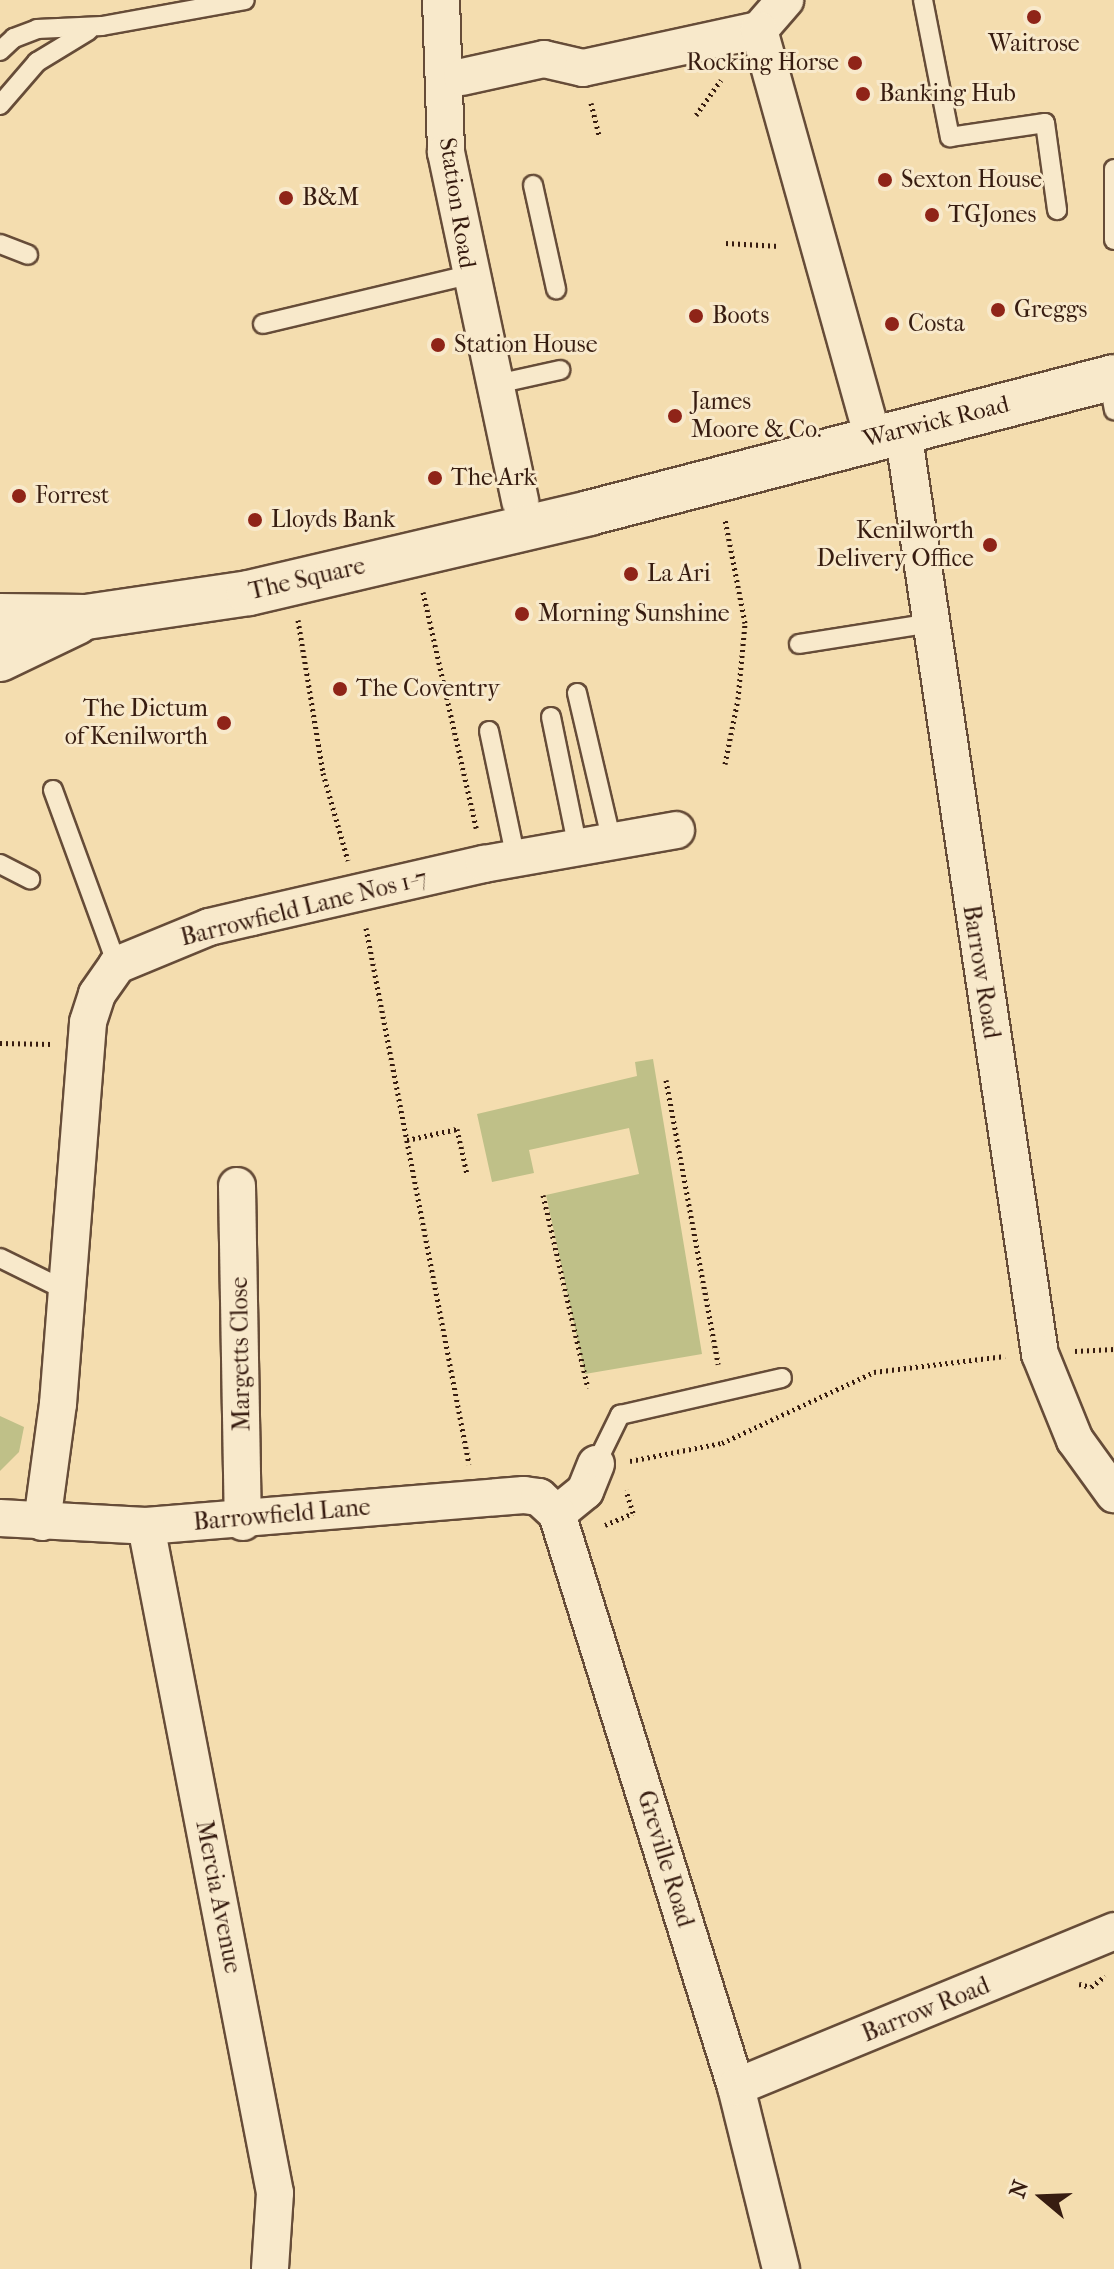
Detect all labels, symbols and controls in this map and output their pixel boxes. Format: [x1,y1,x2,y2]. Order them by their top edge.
marker: Waitrose [1025,8,1043,26]
place label: Waitrose [988,30,1080,58]
place label: Rocking Horse [686,49,839,77]
marker: Rocking Horse [846,54,864,72]
place label: Banking Hub [879,80,1016,108]
marker: Banking Hub [854,85,872,103]
street label: Station Road [432,136,482,270]
place label: Sexton House [901,166,1042,194]
marker: Sexton House [876,171,894,189]
place label: B&M [302,184,359,212]
marker: B&M [277,189,295,207]
place label: TGJones [948,201,1036,229]
marker: TGJones [923,206,941,224]
place label: Greggs [1014,296,1087,324]
marker: Greggs [989,301,1007,319]
place label: Boots [712,302,769,330]
marker: Boots [687,307,705,325]
place label: Costa [908,310,965,338]
marker: Costa [883,315,901,333]
place label: Station House [454,331,598,359]
marker: Station House [429,336,447,354]
place label: James Moore & Co. [691,388,822,444]
street label: Warwick Road [860,390,1012,454]
marker: James Moore & Co. [666,407,684,425]
place label: The Ark [451,464,536,492]
marker: The Ark [426,469,444,487]
place label: Forrest [35,482,109,510]
marker: Forrest [10,487,28,505]
place label: Lloyds Bank [271,506,395,534]
marker: Lloyds Bank [246,511,264,529]
place label: Kenilworth Delivery Office [817,517,974,573]
marker: Kenilworth Delivery Office [981,536,999,554]
street label: The Square [246,552,368,606]
place label: La Ari [647,560,711,588]
marker: La Ari [622,565,640,583]
place label: Morning Sunshine [538,600,730,628]
marker: Morning Sunshine [513,605,531,623]
place label: The Coventry [356,675,500,703]
marker: The Coventry [331,680,349,698]
place label: The Dictum of Kenilworth [65,695,208,751]
marker: The Dictum of Kenilworth [215,714,233,732]
street label: Barrowfield Lane Nos 1-7 [178,863,430,953]
street label: Barrow Road [956,903,1006,1041]
street label: Margetts Close [225,1276,257,1432]
street label: Barrowfield Lane [192,1493,372,1537]
street label: Greville Road [631,1787,699,1931]
street label: Mercia Avenue [189,1818,247,1976]
street label: Barrow Road [858,1971,994,2049]
north arrow [1002,2157,1082,2237]
text: N [1004,2177,1034,2201]

